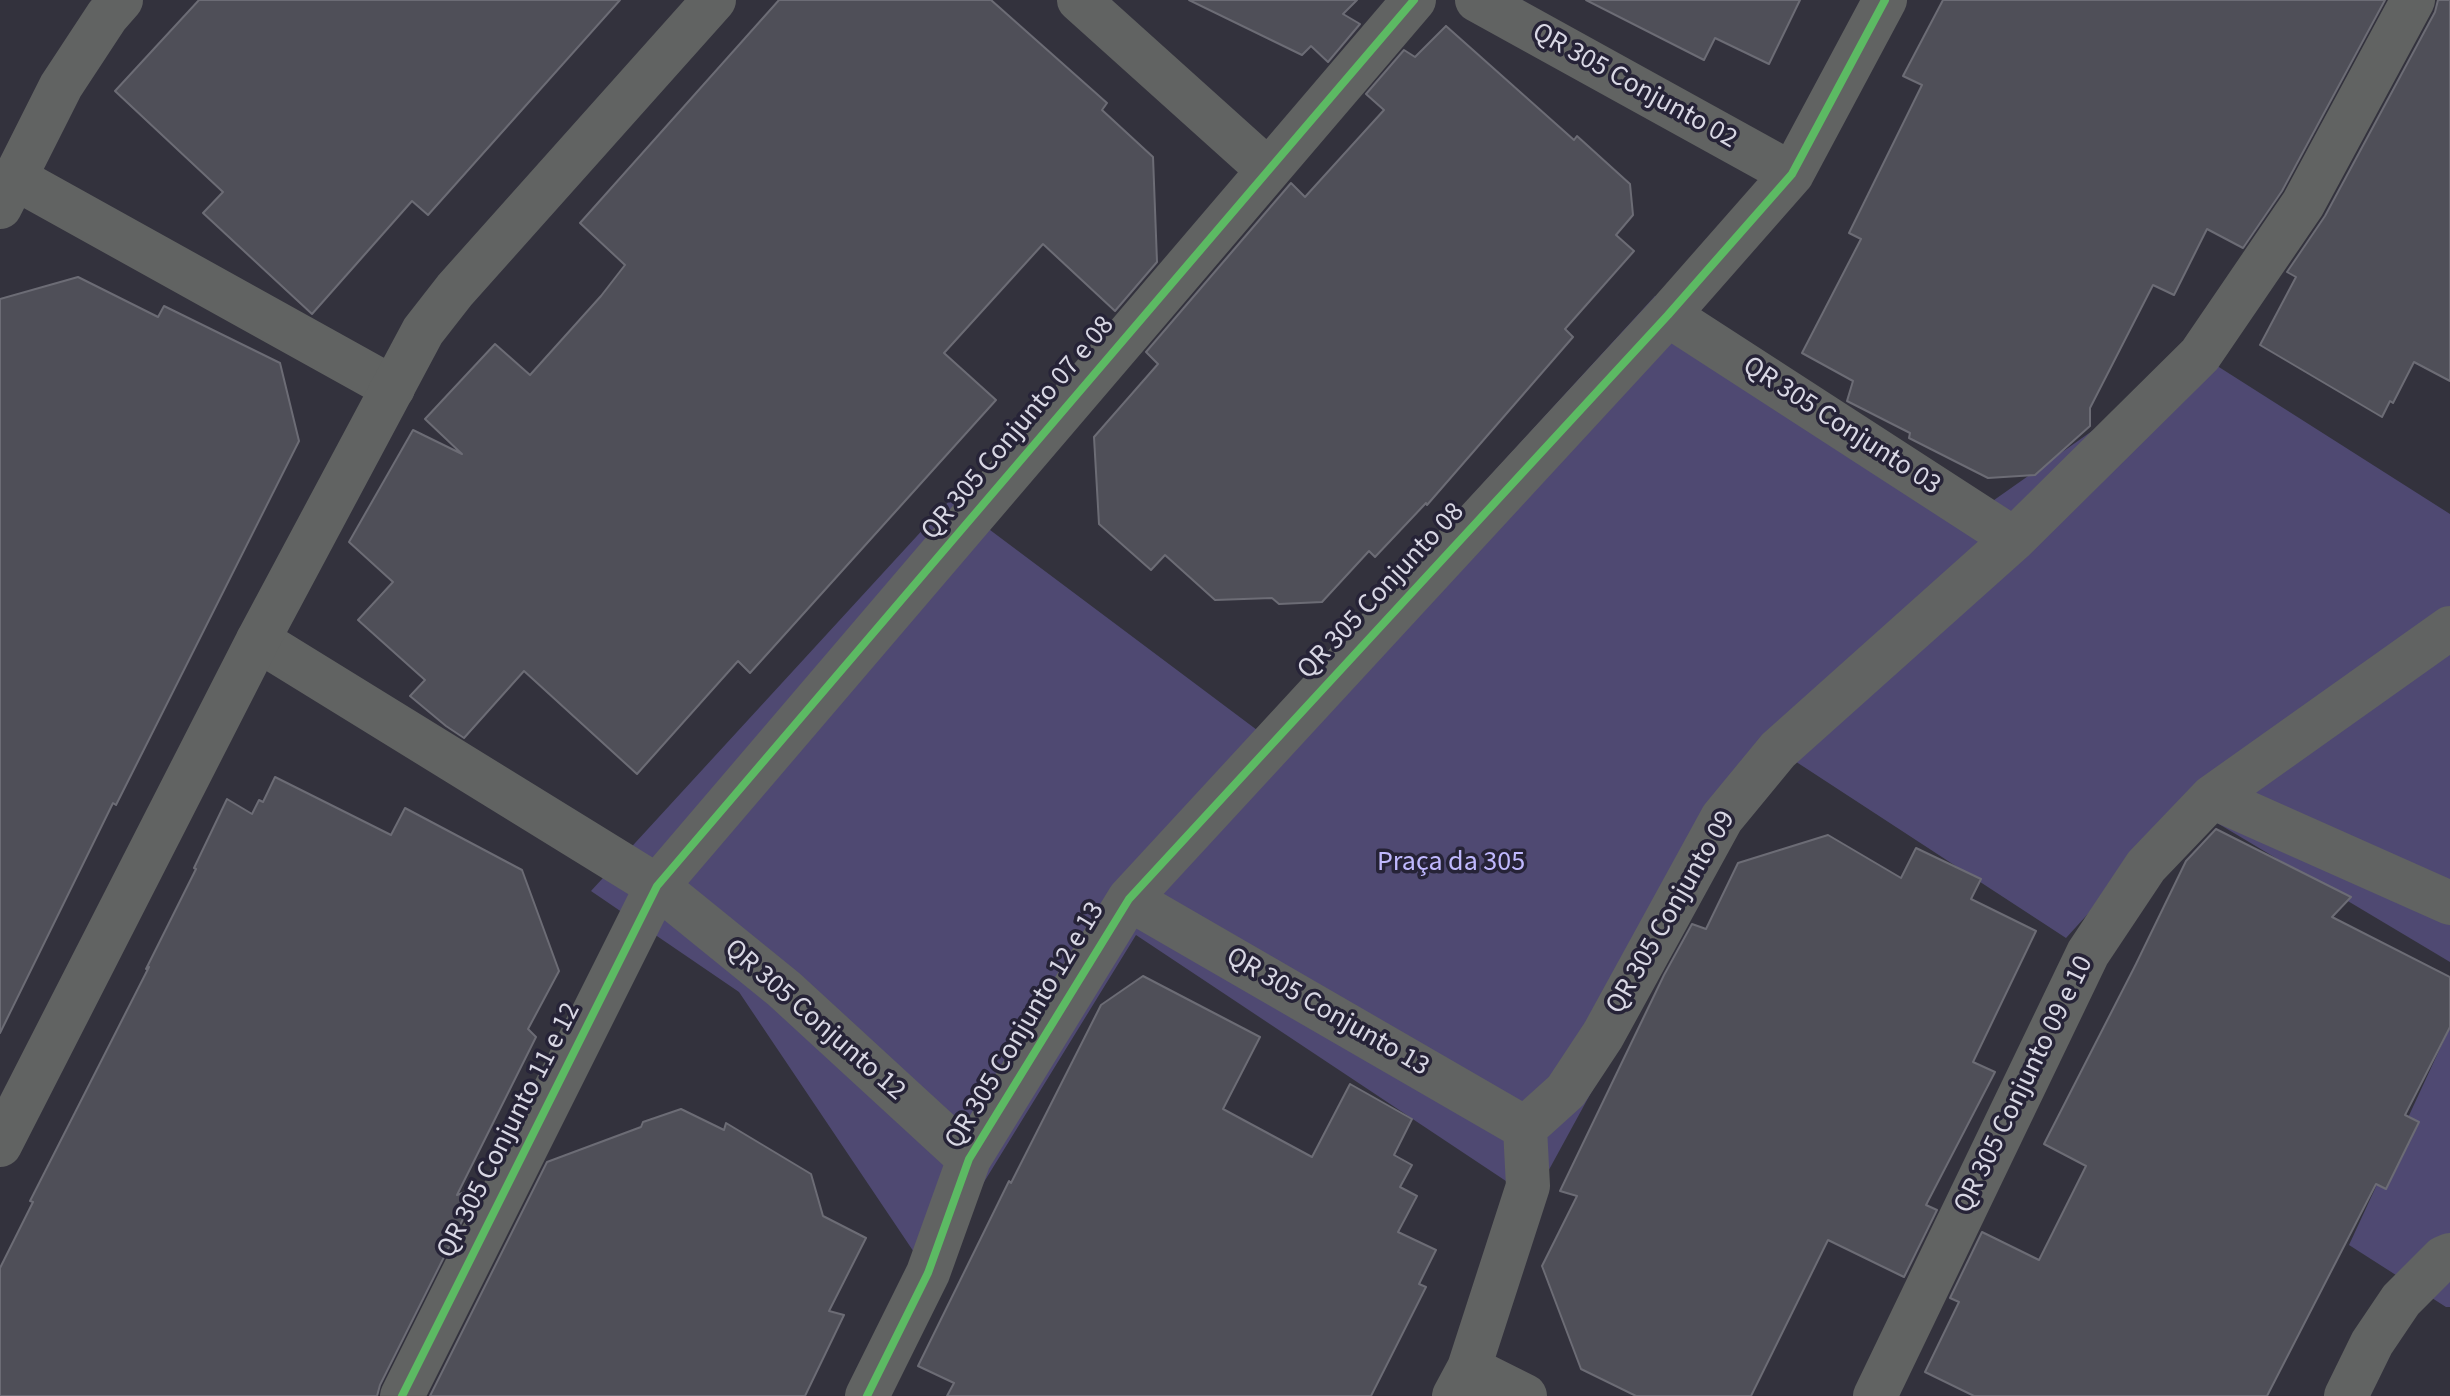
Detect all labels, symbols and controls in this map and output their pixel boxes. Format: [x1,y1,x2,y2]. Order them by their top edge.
street label: QR 305 Conjunto 02 [1526,17,1742,157]
street label: QR 305 Conjunto 07 e 08 [915,310,1123,548]
street label: QR 305 Conjunto 03 [1736,351,1946,503]
street label: QR 305 Conjunto 08 [1292,497,1472,687]
street label: QR 305 Conjunto 09 [1600,805,1744,1021]
park label: Praça da 305 [1377,847,1525,881]
street label: QR 305 Conjunto 12 e 13 [939,896,1113,1156]
street label: QR 305 Conjunto 12 [717,933,911,1109]
street label: QR 305 Conjunto 13 [1219,941,1435,1085]
street label: QR 305 Conjunto 09 e 10 [1948,951,2102,1219]
street label: QR 305 Conjunto 11 e 12 [431,998,589,1264]

